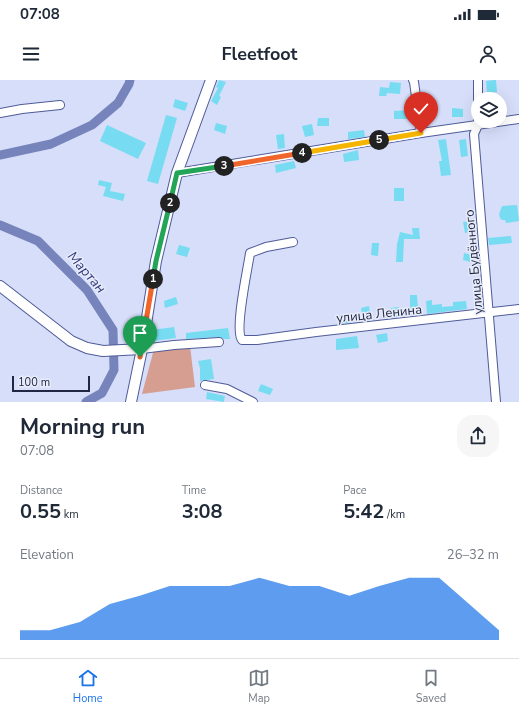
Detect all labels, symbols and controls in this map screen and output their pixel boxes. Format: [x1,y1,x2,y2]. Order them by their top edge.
text: 07:08 [20,4,60,24]
text: Fleetfoot [222,42,298,66]
icon: menu [20,43,42,65]
icon: person [477,43,499,65]
pin [404,92,438,133]
map controls [471,92,507,128]
button: layers [471,92,507,128]
icon: check [410,98,432,120]
pin: 5 [369,130,389,150]
text: 5 [376,132,382,147]
pin: 4 [292,143,312,163]
text: 4 [299,145,305,160]
pin: 3 [214,156,234,176]
text: 3 [221,158,227,173]
pin: 2 [160,193,180,213]
text: 2 [167,195,173,210]
street label: улица Будённого [460,209,488,315]
water label: Мартан [63,247,110,297]
pin: 1 [143,269,163,289]
text: 1 [150,271,156,286]
street label: улица Ленина [335,301,423,327]
pin [123,316,157,357]
icon: arrive [129,322,151,344]
scale bar [12,374,90,393]
text: 100 m [18,375,50,390]
text: Morning run [20,412,145,442]
button: share [457,415,499,457]
text: 07:08 [20,442,54,460]
text: Distance [20,483,63,498]
text: Time [182,483,206,498]
text: Pace [343,483,367,498]
text: 0.55 [20,498,61,525]
text: 3:08 [182,498,223,525]
text: 5:42 [343,498,384,525]
text: km [61,507,79,522]
text: /km [384,507,405,522]
text: Elevation [20,546,74,564]
text: 26–32 m [447,546,499,564]
tab: Home [73,667,103,706]
tab: Map [248,667,270,706]
tab: Saved [416,667,446,706]

